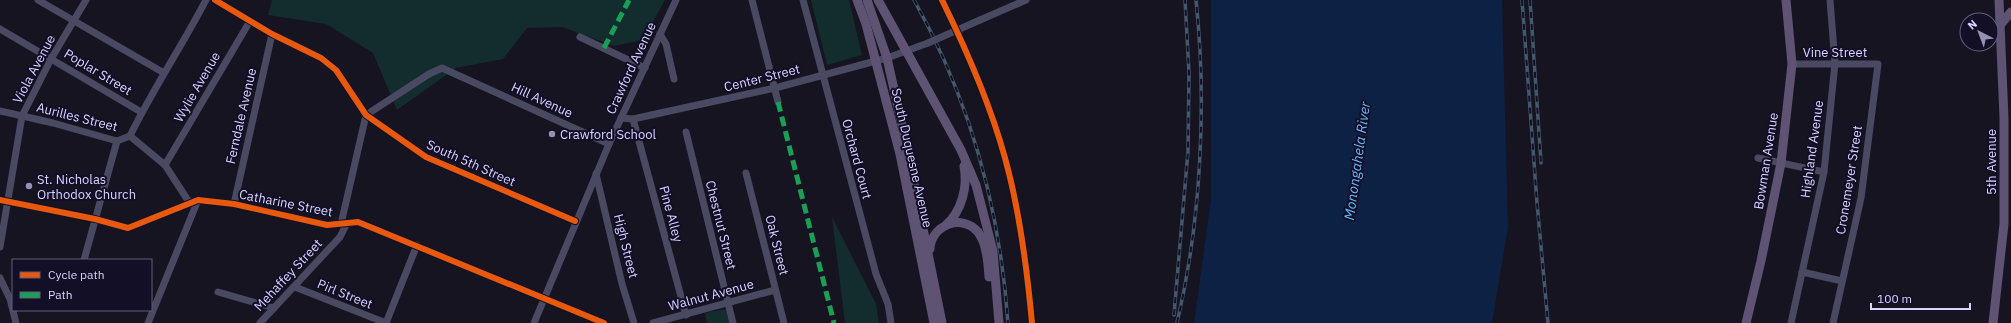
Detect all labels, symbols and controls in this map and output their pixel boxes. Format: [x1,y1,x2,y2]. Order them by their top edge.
north arrow [1959,12,1999,52]
text: N [1965,17,1980,32]
street label: Crawford Avenue [602,19,660,117]
street label: Viola Avenue [9,32,59,106]
street label: Vine Street [1803,44,1867,61]
street label: Poplar Street [61,45,135,99]
street label: Wylie Avenue [170,49,224,125]
street label: Center Street [722,60,802,96]
street label: Ferndale Avenue [222,66,260,166]
street label: Hill Avenue [509,78,575,122]
street label: South Duquesne Avenue [888,87,936,229]
street label: Aurilles Street [35,99,119,135]
street label: Highland Avenue [1797,99,1827,199]
water label: Monongahela River [1340,100,1374,221]
street label: Bowman Avenue [1750,111,1782,211]
street label: Orchard Court [838,117,876,201]
street label: Cronemeyer Street [1832,124,1866,236]
place label: Crawford School [560,126,656,143]
marker: Crawford School [547,129,557,139]
street label: 5th Avenue [1983,129,2000,195]
street label: South 5th Street [424,136,518,190]
place label: St. Nicholas Orthodox Church [37,171,136,203]
street label: Chestnut Street [702,179,740,271]
marker: St. Nicholas Orthodox Church [24,181,34,191]
street label: Pine Alley [655,184,687,245]
street label: Catharine Street [238,186,334,220]
street label: High Street [610,212,642,280]
street label: Oak Street [761,213,793,277]
street label: Mehaffey Street [250,235,326,315]
legend [12,259,152,311]
text: Cycle path [48,267,105,282]
street label: Pirl Street [315,275,375,313]
street label: Walnut Avenue [666,275,756,315]
scale bar [1871,285,1970,311]
text: Path [48,287,73,302]
text: 100 m [1877,291,1912,306]

